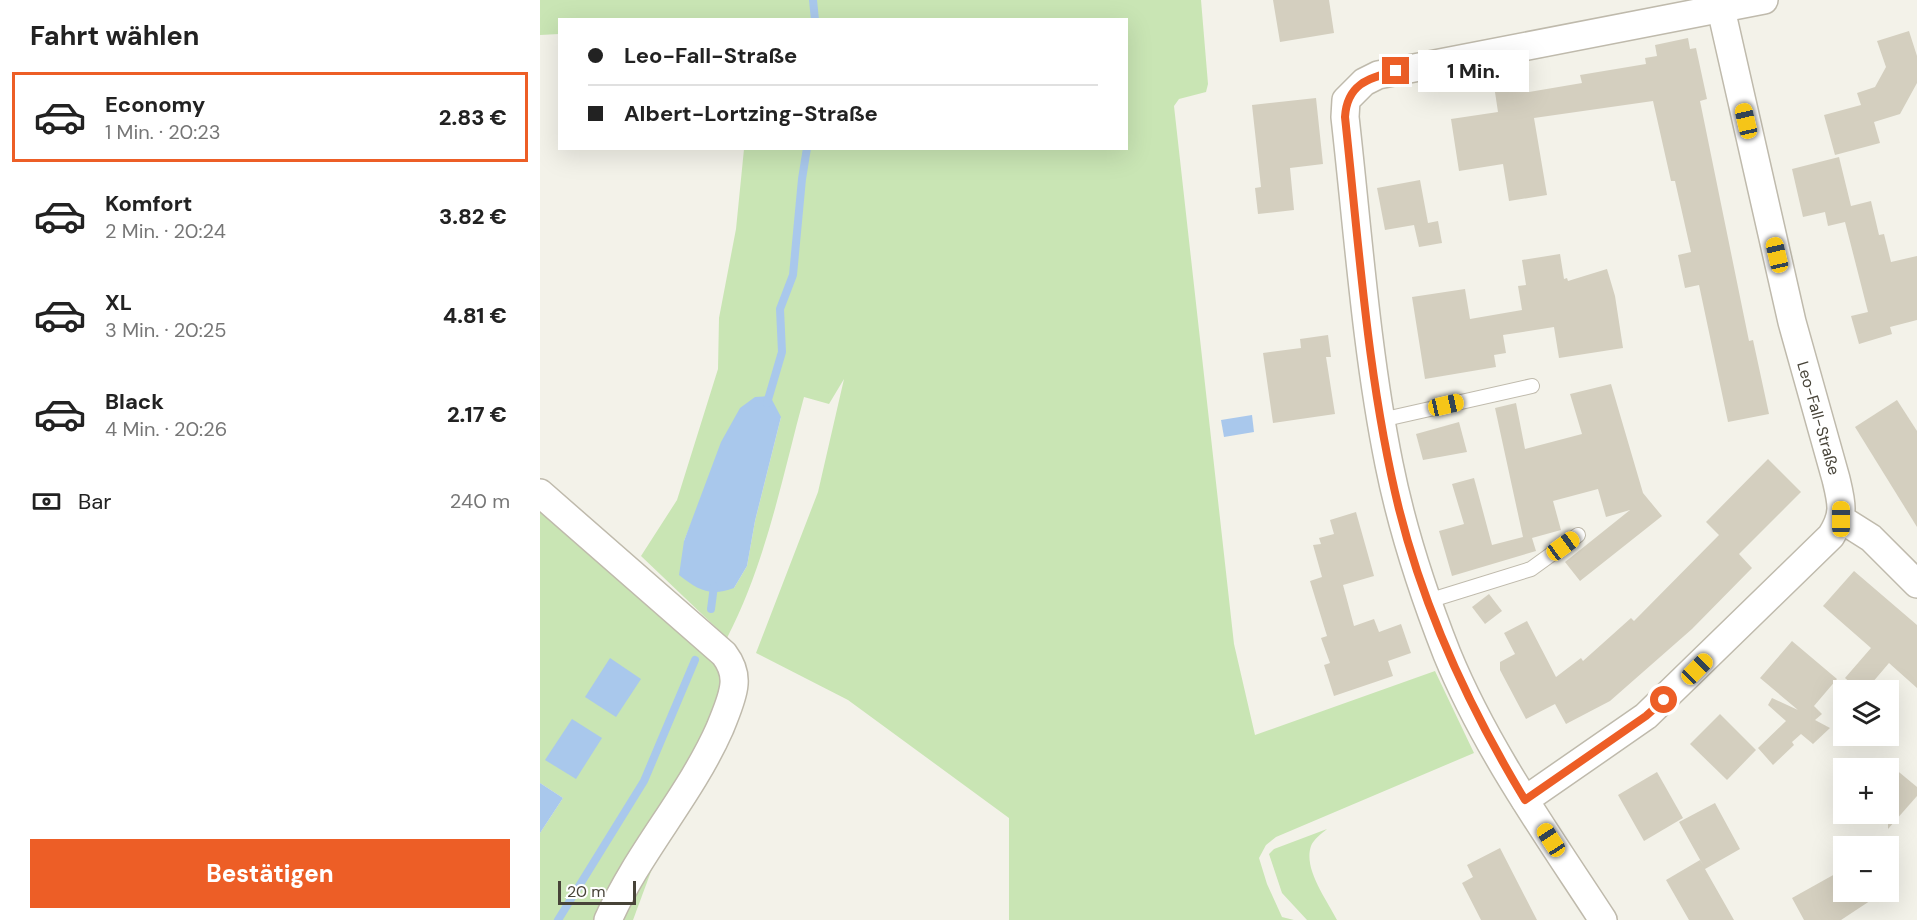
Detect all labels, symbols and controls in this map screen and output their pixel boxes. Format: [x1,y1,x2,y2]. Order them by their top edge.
text: Fahrt wählen [30,18,200,53]
text: Leo-Fall-Straße [624,41,797,70]
callout: 1 Min. [1417,50,1528,92]
route end [1382,57,1409,84]
text: 1 Min. [1447,58,1500,84]
icon: car [33,90,87,144]
text: Economy [105,90,205,119]
text: Albert-Lortzing-Straße [624,99,878,128]
car [1733,101,1759,141]
text: 2.83 € [439,103,507,132]
text: 1 Min. · 20:23 [105,119,221,145]
icon: car [33,189,87,243]
text: Komfort [105,189,192,218]
text: 3.82 € [439,202,507,231]
text: 2 Min. · 20:24 [105,218,226,244]
car [1764,235,1790,275]
icon: car [33,288,87,342]
text: XL [105,288,132,317]
text: 4.81 € [443,301,507,330]
text: 3 Min. · 20:25 [105,317,227,343]
street label: Leo-Fall-Straße [1792,359,1845,477]
icon: car [33,387,87,441]
text: Black [105,387,164,416]
car [1426,392,1466,418]
text: 2.17 € [447,400,507,429]
text: 4 Min. · 20:26 [105,416,227,442]
icon: cash [30,485,63,518]
text: Bar [78,487,111,516]
text: 240 m [450,488,510,514]
car [1832,501,1850,537]
car [1543,528,1583,564]
car [1678,650,1716,688]
map controls [1833,680,1899,902]
button: layers [1833,680,1899,746]
route start [1650,686,1677,713]
button: + [1833,758,1899,824]
car [1534,820,1568,860]
button: − [1833,836,1899,902]
button: Bestätigen [30,839,510,908]
scale bar [558,878,636,906]
text: 20 m [567,881,606,902]

